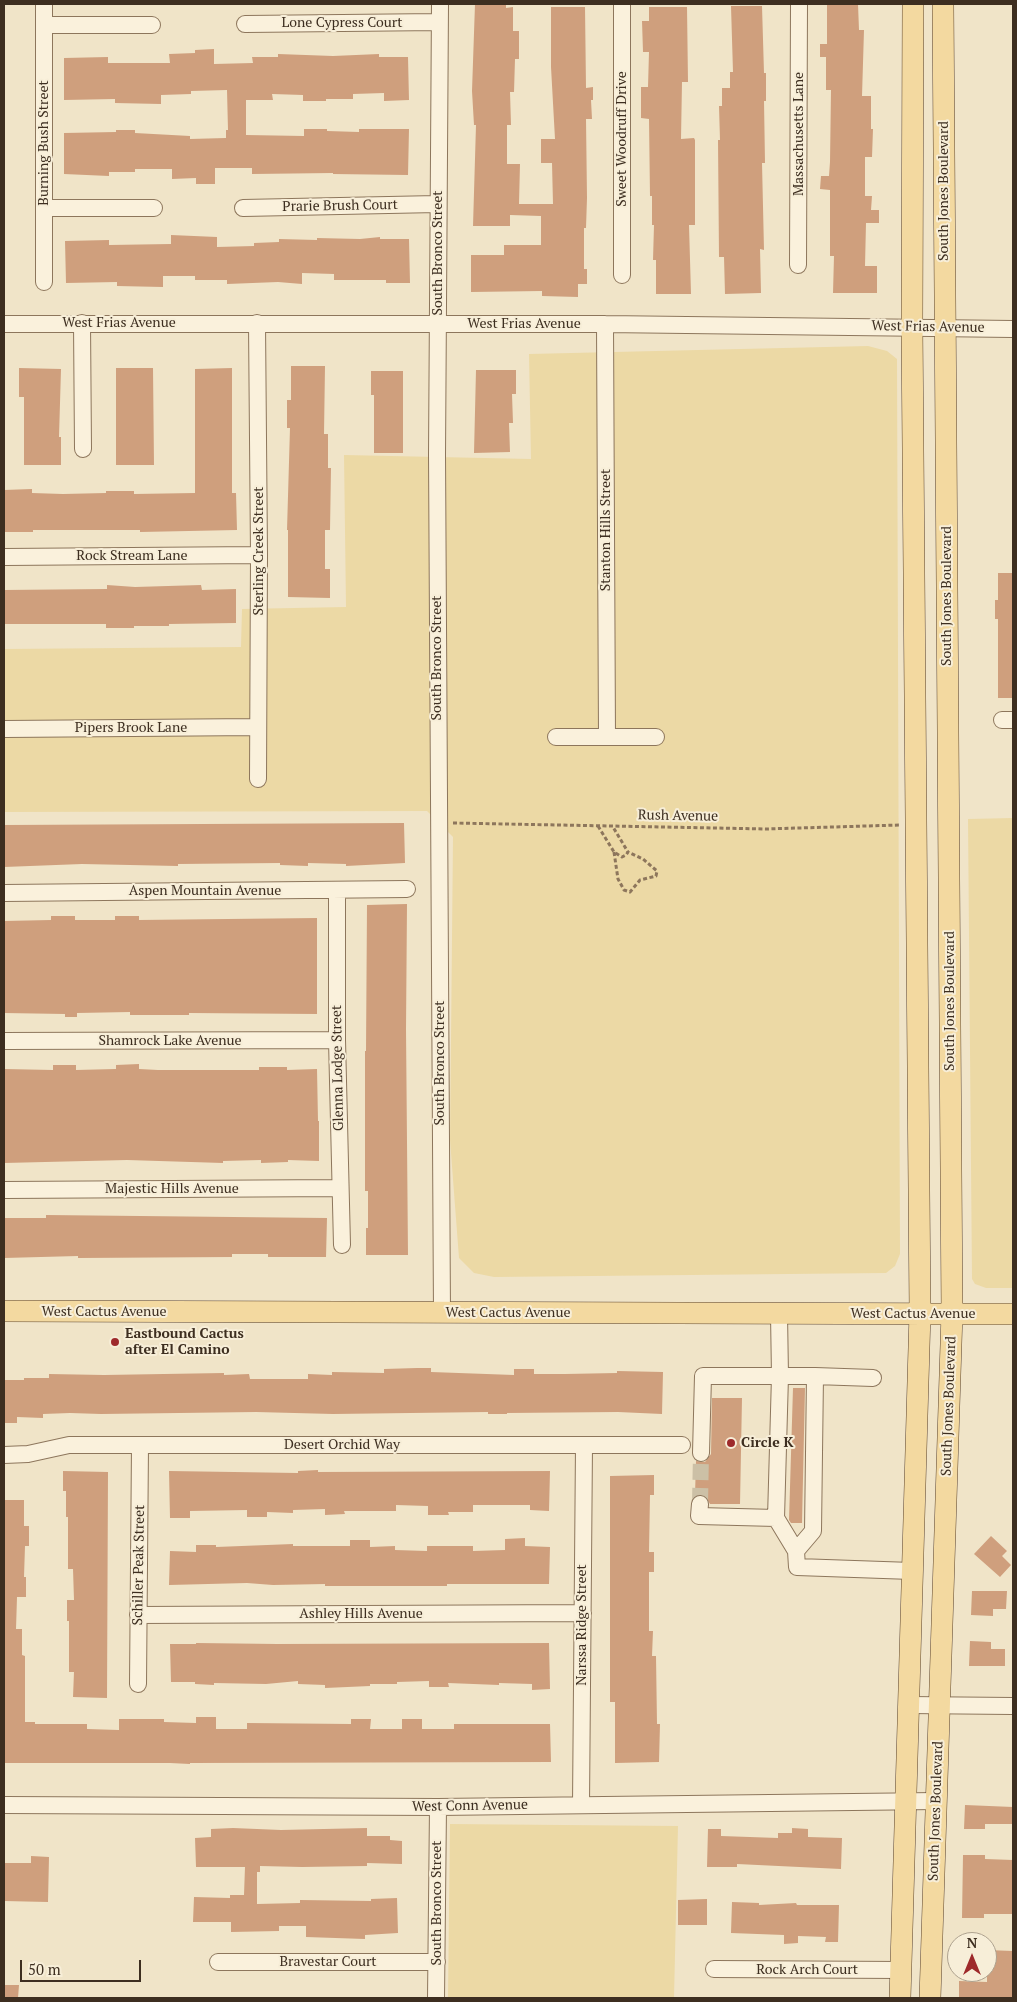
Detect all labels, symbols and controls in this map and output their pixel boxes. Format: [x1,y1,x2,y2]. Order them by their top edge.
street label: Lone Cypress Court [282,15,402,31]
street label: Sweet Woodruff Drive [614,71,630,207]
street label: Massachusetts Lane [791,72,807,196]
street label: Burning Bush Street [36,80,52,206]
street label: South Jones Boulevard [936,121,952,261]
street label: South Bronco Street [430,191,446,315]
street label: Prarie Brush Court [282,197,398,215]
street label: West Frias Avenue [62,315,176,331]
street label: West Frias Avenue [467,316,581,332]
street label: West Frias Avenue [871,318,985,336]
street label: Stanton Hills Street [598,469,614,591]
street label: Sterling Creek Street [251,486,267,616]
street label: South Jones Boulevard [939,526,955,666]
street label: Rock Stream Lane [76,548,188,564]
street label: South Bronco Street [429,596,445,720]
street label: Pipers Brook Lane [75,720,187,736]
street label: Rush Avenue [638,807,718,825]
street label: Aspen Mountain Avenue [129,883,281,899]
street label: South Jones Boulevard [942,931,958,1071]
street label: South Bronco Street [432,1001,448,1125]
street label: Glenna Lodge Street [328,1005,348,1131]
street label: Shamrock Lake Avenue [98,1033,242,1049]
street label: Majestic Hills Avenue [105,1181,239,1197]
street label: West Cactus Avenue [42,1304,166,1320]
street label: West Cactus Avenue [446,1305,570,1321]
street label: West Cactus Avenue [851,1306,975,1322]
place label: Eastbound Cactus after El Camino [125,1326,244,1358]
marker: Eastbound Cactus after El Camino [109,1336,121,1348]
street label: South Jones Boulevard [938,1336,960,1476]
place label: Circle K [741,1435,793,1451]
street label: Desert Orchid Way [284,1437,400,1453]
marker: Circle K [725,1437,737,1449]
street label: Schiller Peak Street [130,1505,148,1625]
street label: Narssa Ridge Street [574,1564,590,1686]
street label: Ashley Hills Avenue [299,1606,423,1622]
street label: South Jones Boulevard [925,1741,947,1881]
street label: West Conn Avenue [412,1797,528,1815]
street label: South Bronco Street [429,1841,445,1965]
north arrow [947,1932,997,1982]
text: N [967,1933,977,1952]
scale bar [22,1950,144,1982]
street label: Bravestar Court [279,1954,377,1970]
text: 50 m [28,1959,61,1979]
street label: Rock Arch Court [756,1962,858,1978]

